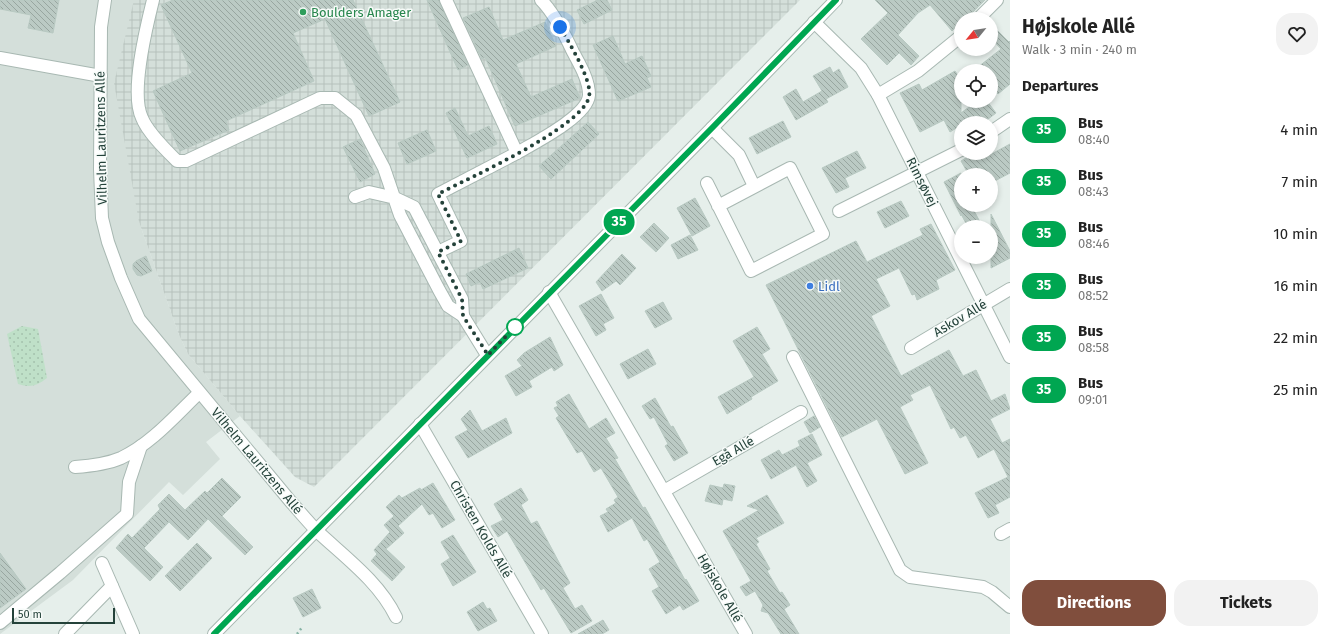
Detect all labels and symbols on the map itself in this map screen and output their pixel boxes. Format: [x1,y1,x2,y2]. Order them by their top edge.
place label: Boulders Amager [311,5,411,20]
marker: Boulders Amager [298,7,308,17]
north arrow [954,12,998,56]
your location [550,17,570,37]
street label: Vilhelm Lauritzens Allé [92,71,110,205]
street label: Rimsøvej [903,155,941,209]
line badge: 35 [601,209,637,235]
place label: Lidl [818,279,840,294]
marker: Lidl [805,281,815,291]
street label: Askov Allé [931,296,989,340]
unlabelled marker [506,318,524,336]
street label: Vilhelm Lauritzens Allé [208,405,306,517]
street label: Egå Allé [709,433,757,469]
street label: Christen Kolds Allé [447,477,515,581]
street label: Højskole Allé [694,551,746,625]
scale bar [12,606,115,625]

